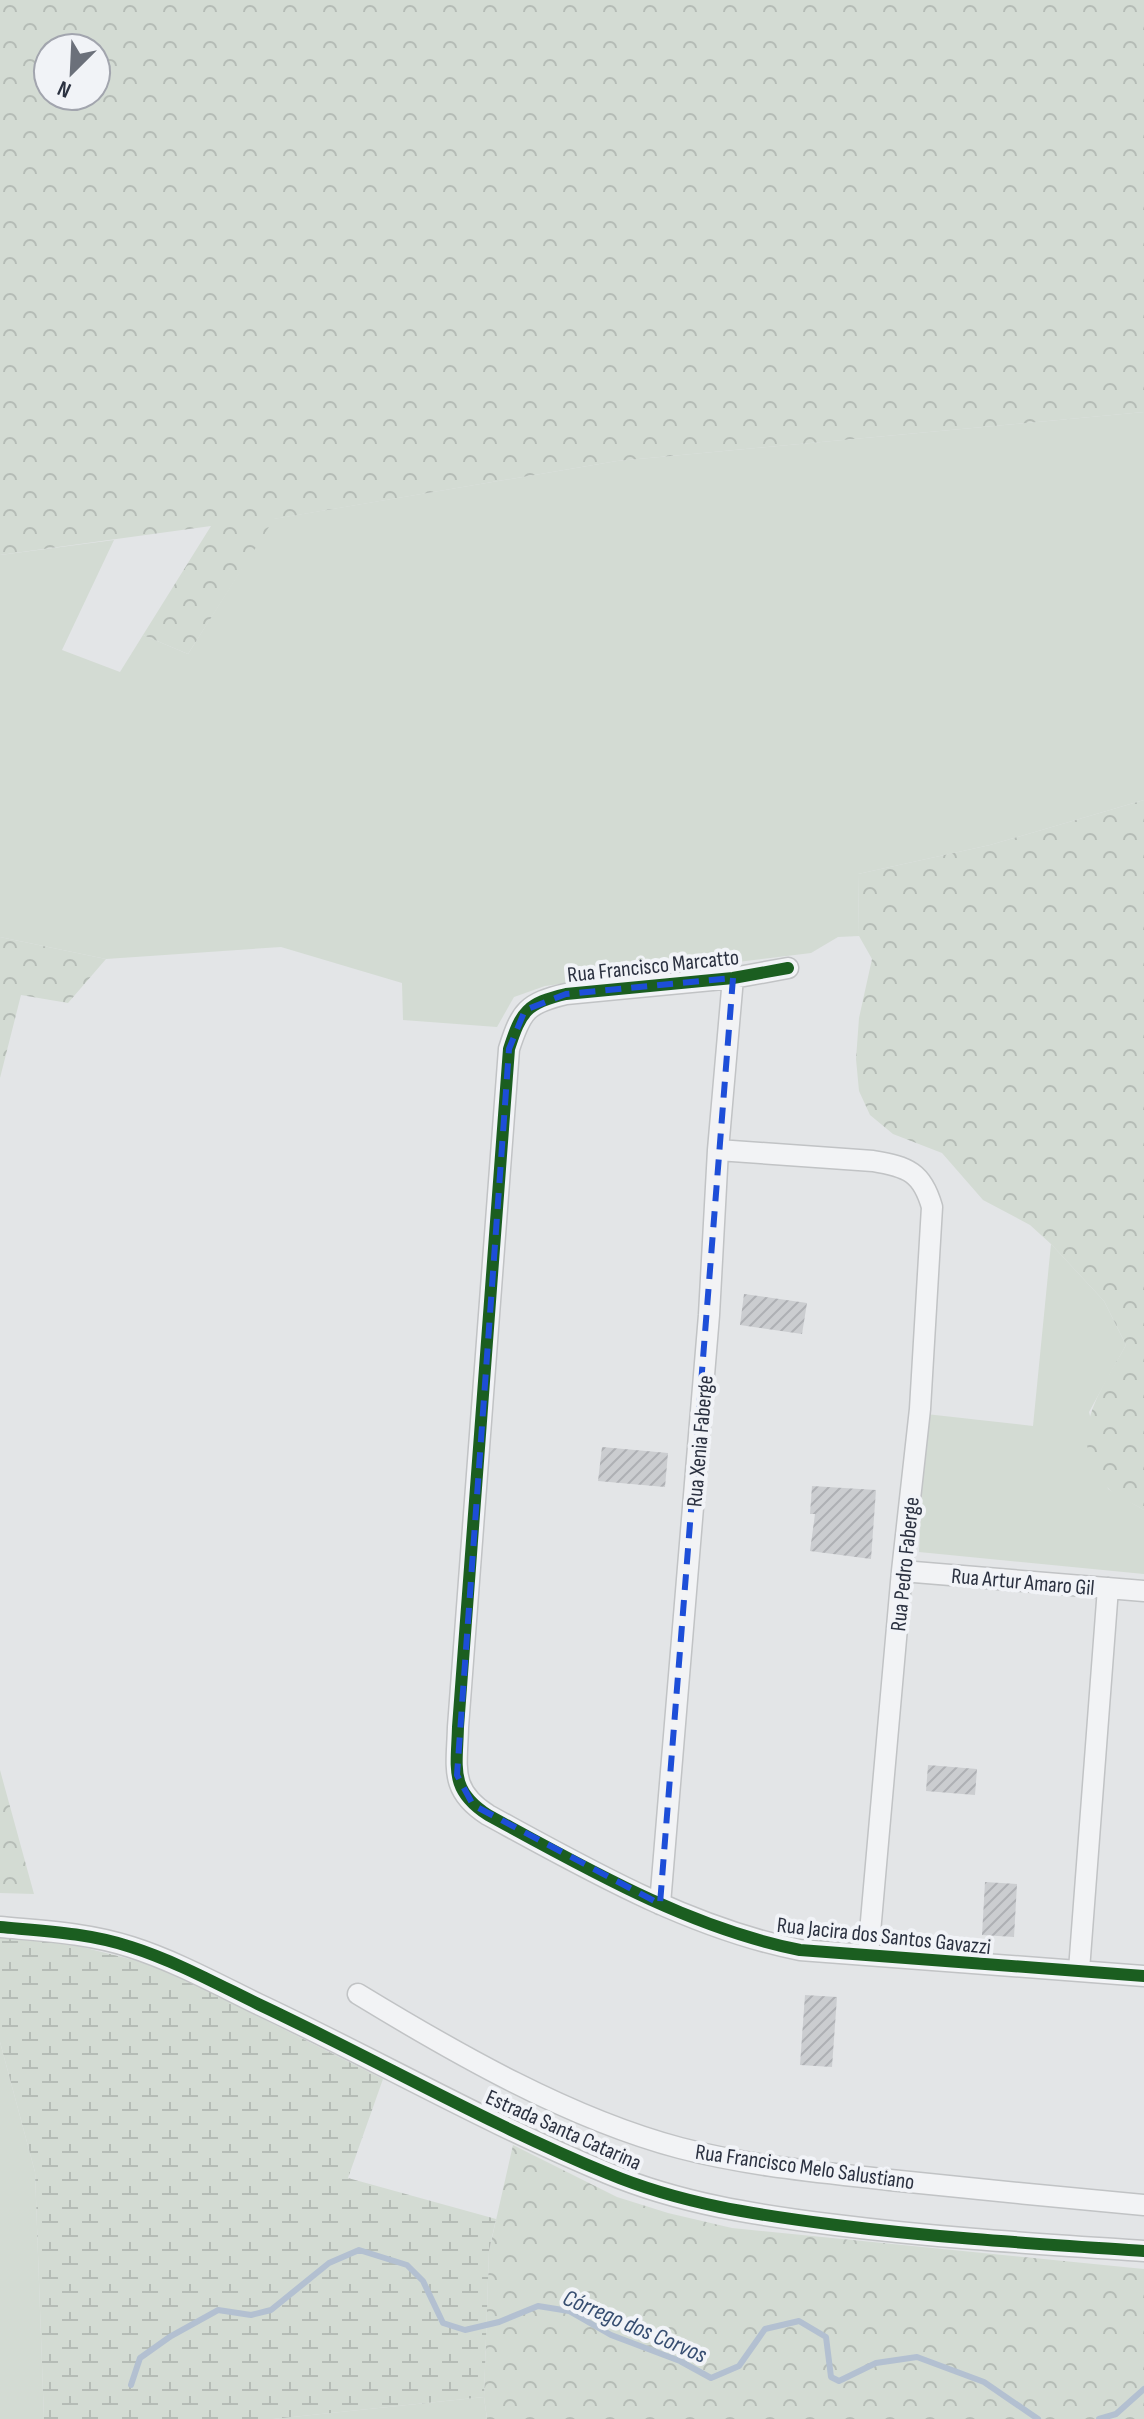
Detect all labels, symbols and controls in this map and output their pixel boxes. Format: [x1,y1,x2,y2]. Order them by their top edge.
north arrow [32,32,112,112]
text: N [54,74,75,104]
street label: Rua Francisco Marcatto [566,944,740,989]
street label: Rua Xenia Faberge [681,1374,720,1508]
street label: Rua Pedro Faberge [885,1496,926,1633]
street label: Rua Artur Amaro Gil [950,1563,1096,1602]
street label: Rua Jacira dos Santos Gavazzi [775,1912,992,1961]
street label: Estrada Santa Catarina [481,2084,645,2177]
street label: Rua Francisco Melo Salustiano [693,2139,916,2196]
water label: Córrego dos Corvos [559,2283,712,2370]

